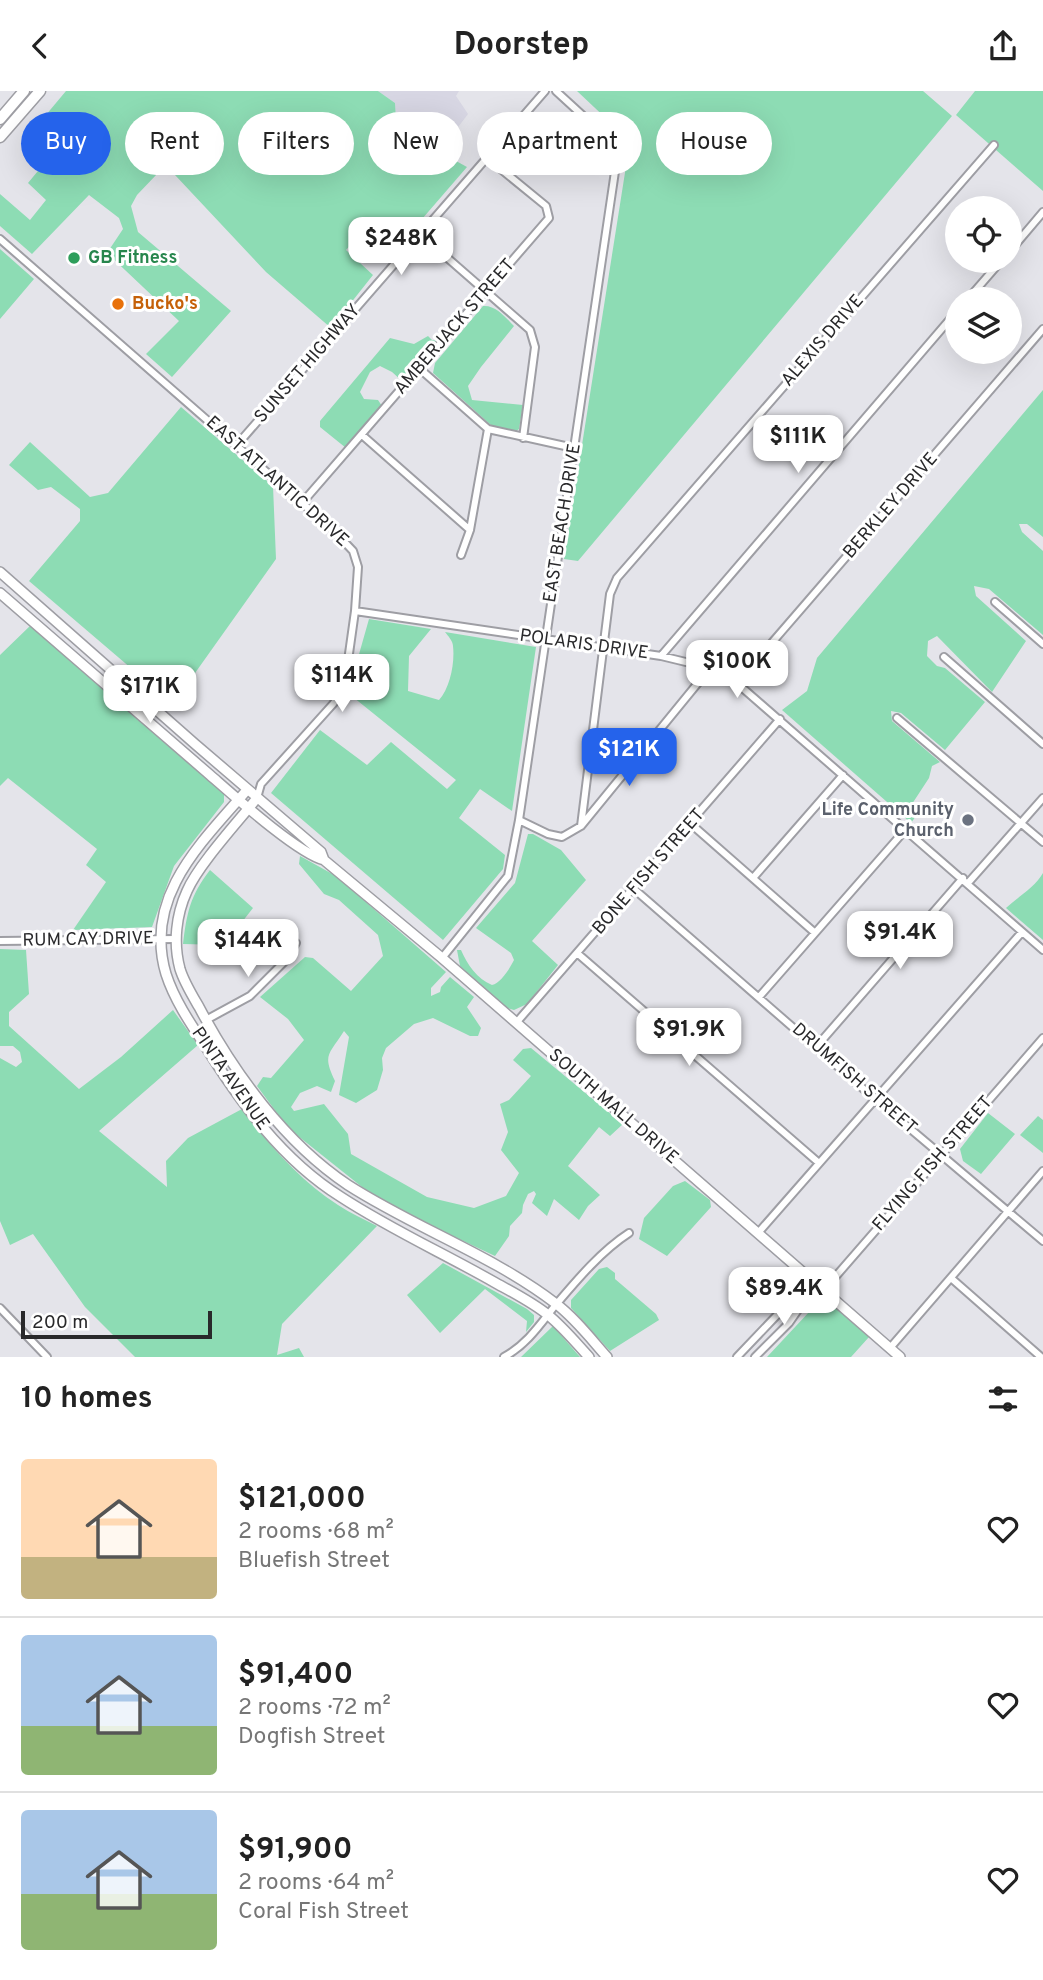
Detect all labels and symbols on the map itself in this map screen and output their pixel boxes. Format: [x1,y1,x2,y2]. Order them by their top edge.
pin: $248K [352,218,450,277]
place label: GB Fitness [88,247,177,270]
marker: GB Fitness [66,250,82,266]
street label: AMBERJACK STREET [390,254,520,400]
street label: ALEXIS DRIVE [777,290,869,392]
place label: Bucko's [132,293,198,316]
marker: Bucko's [110,296,126,312]
street label: SUNSET HIGHWAY [250,300,366,428]
street label: EAST ATLANTIC DRIVE [201,412,353,552]
pin: $111K [749,415,847,475]
street label: EAST BEACH DRIVE [539,442,587,604]
street label: BERKLEY DRIVE [839,448,943,564]
street label: POLARIS DRIVE [518,625,650,665]
pin: $100K [688,641,786,700]
pin: $114K [293,655,391,714]
pin: $171K [101,665,199,725]
pin: $121K [580,729,678,788]
place label: Life Community Church [822,799,954,843]
street label: BONE FISH STREET [588,804,710,940]
marker: Life Community Church [960,812,976,828]
pin: $91.4K [843,911,957,971]
pin: $144K [199,919,297,979]
street label: RUM CAY DRIVE [22,927,154,953]
pin: $91.9K [632,1009,746,1068]
street label: DRUMFISH STREET [787,1018,921,1140]
street label: PINTA AVENUE [186,1023,274,1135]
street label: SOUTH MALL DRIVE [543,1044,683,1170]
street label: FLYING FISH STREET [868,1092,998,1236]
pin: $89.4K [727,1267,841,1327]
scale bar [21,1308,212,1340]

